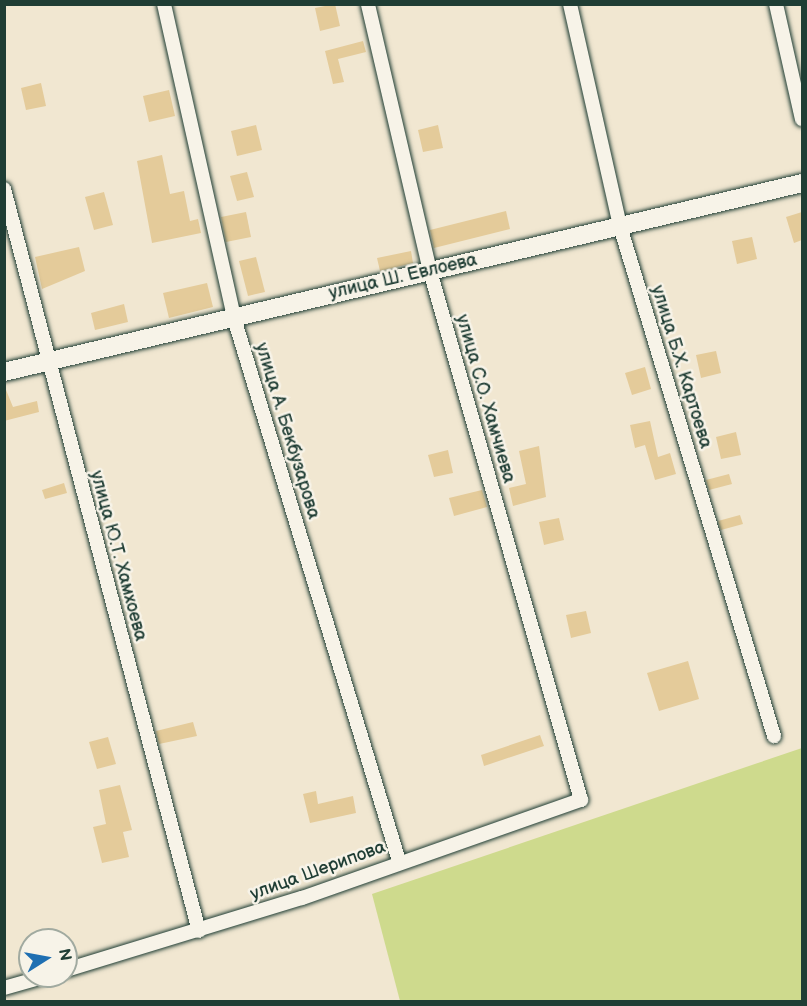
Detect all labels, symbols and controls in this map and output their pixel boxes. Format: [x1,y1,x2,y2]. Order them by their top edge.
street label: улица Ш. Евлоева [327,249,479,305]
street label: улица Б.Х. Картоева [646,283,716,451]
street label: улица С.О. Хамчиева [451,312,519,486]
street label: улица А. Бекбузарова [250,340,324,522]
street label: улица Ю.Т. Хамхоева [85,468,151,644]
street label: улица Шерипова [248,837,388,905]
north arrow [18,928,78,988]
text: N [54,947,75,963]

